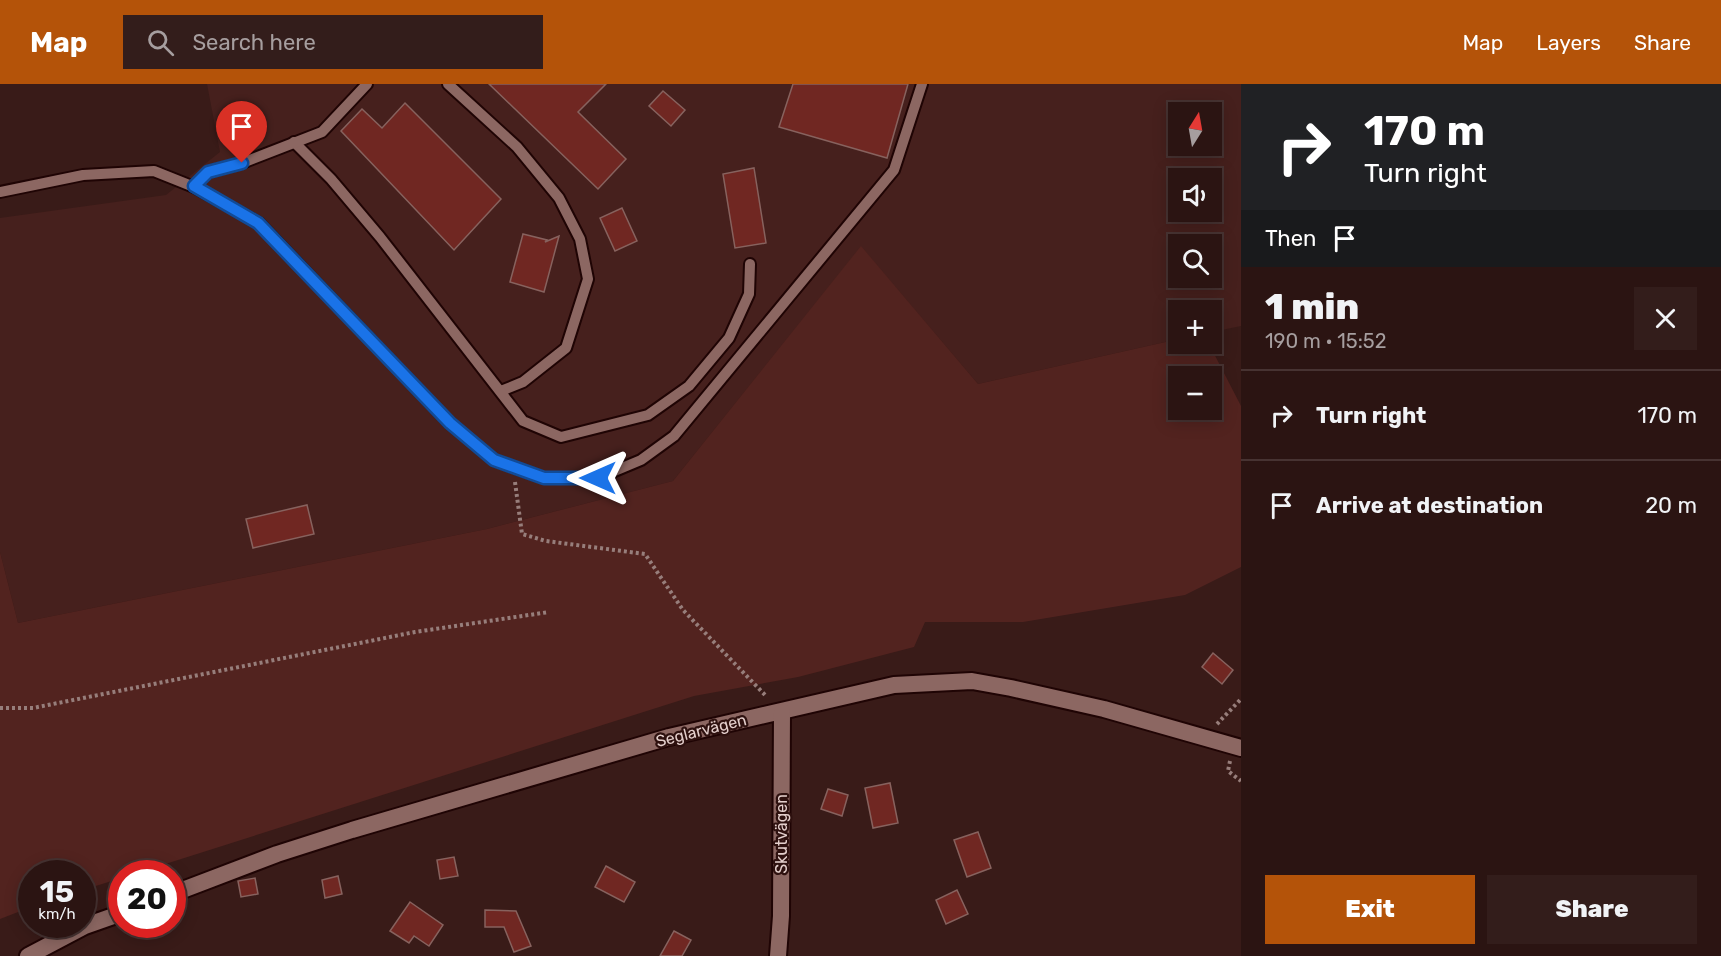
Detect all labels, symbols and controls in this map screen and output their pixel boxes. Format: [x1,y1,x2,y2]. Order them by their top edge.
search box [123,15,543,69]
text: Map [30,26,87,59]
icon: search [144,26,177,59]
text: Search here [192,29,316,56]
text: Map [1462,30,1503,55]
text: Layers [1536,30,1601,55]
text: Share [1634,30,1691,55]
pin [216,101,267,163]
north arrow [1168,102,1222,156]
map controls [1168,102,1222,420]
text: 170 m [1364,106,1485,156]
icon: right [1265,108,1343,186]
icon: arrive [225,110,258,143]
text: Turn right [1364,157,1487,189]
button: sound [1168,168,1222,222]
icon: arrive [1328,222,1361,255]
text: Then [1265,225,1316,252]
button: search [1168,234,1222,288]
text: 1 min [1265,285,1359,328]
button: close [1634,287,1697,350]
button: + [1168,300,1222,354]
text: 190 m · 15:52 [1265,329,1386,353]
button: − [1168,366,1222,420]
icon: right [1265,399,1298,432]
text: Turn right [1316,402,1426,429]
text: 170 m [1637,402,1697,429]
position arrow [566,446,630,510]
icon: arrive [1265,489,1298,522]
text: Arrive at destination [1316,492,1543,519]
text: 20 m [1645,492,1697,519]
street label: Seglarvägen [654,710,748,751]
street label: Skutvägen [772,794,791,874]
speed limit sign: 20 [108,860,186,938]
text: 15 [40,874,74,910]
button: Exit [1265,875,1475,944]
button: Share [1487,875,1697,944]
text: km/h [38,905,76,923]

